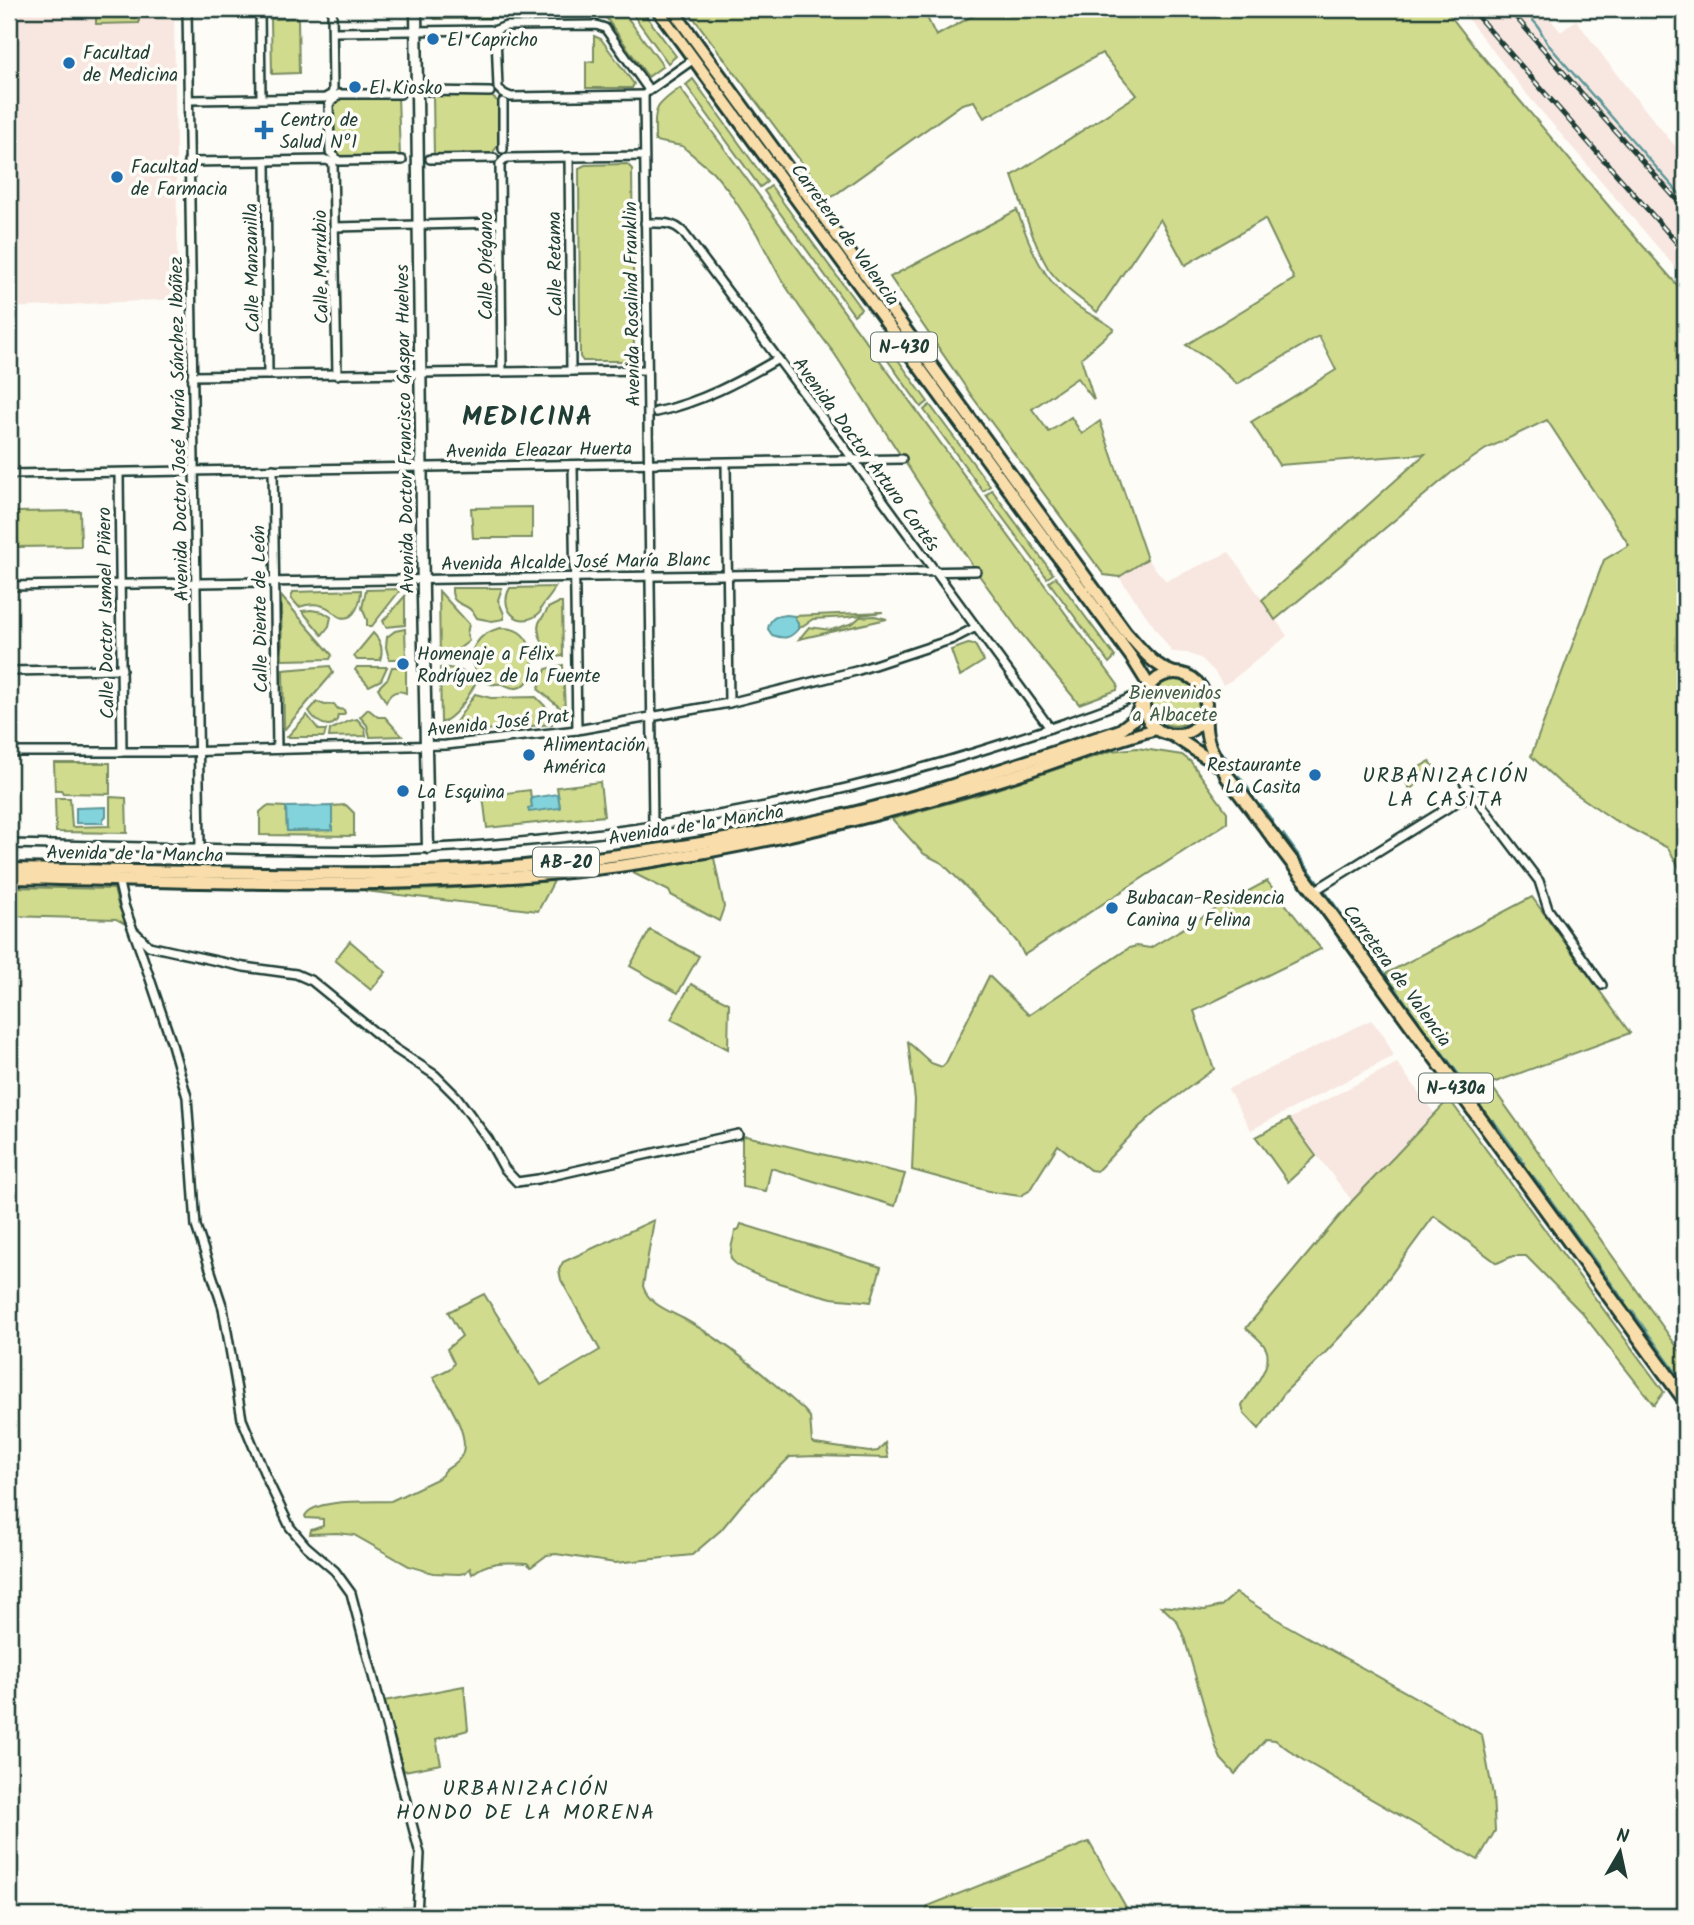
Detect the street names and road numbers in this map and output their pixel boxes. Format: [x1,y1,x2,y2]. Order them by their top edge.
street label: Carretera de Valencia [782,158,906,313]
street label: Avenida Rosalind Franklin [616,201,650,407]
street label: Calle Manzanilla [237,203,269,333]
street label: Calle Marrubio [306,209,338,324]
street label: Calle Retama [540,211,572,317]
street label: Calle Orégano [472,212,502,320]
street label: Avenida Doctor José María Sánchez Ibáñez [162,256,198,602]
street label: Avenida Doctor Francisco Gaspar Huelves [388,264,424,594]
road number: N-430 [871,332,937,362]
street label: Avenida Doctor Arturo Cortés [784,351,947,559]
street label: Avenida Eleazar Huerta [446,434,632,468]
street label: Calle Doctor Ismael Piñero [90,507,124,719]
street label: Calle Diente de León [245,525,277,693]
street label: Avenida Alcalde José María Blanc [441,546,711,580]
street label: Avenida José Prat [425,702,572,746]
street label: Avenida de la Mancha [606,797,786,855]
street label: Avenida de la Mancha [46,838,224,872]
road number: AB-20 [533,848,599,876]
street label: Carretera de Valencia [1334,899,1458,1054]
road number: N-430a [1419,1073,1493,1102]

